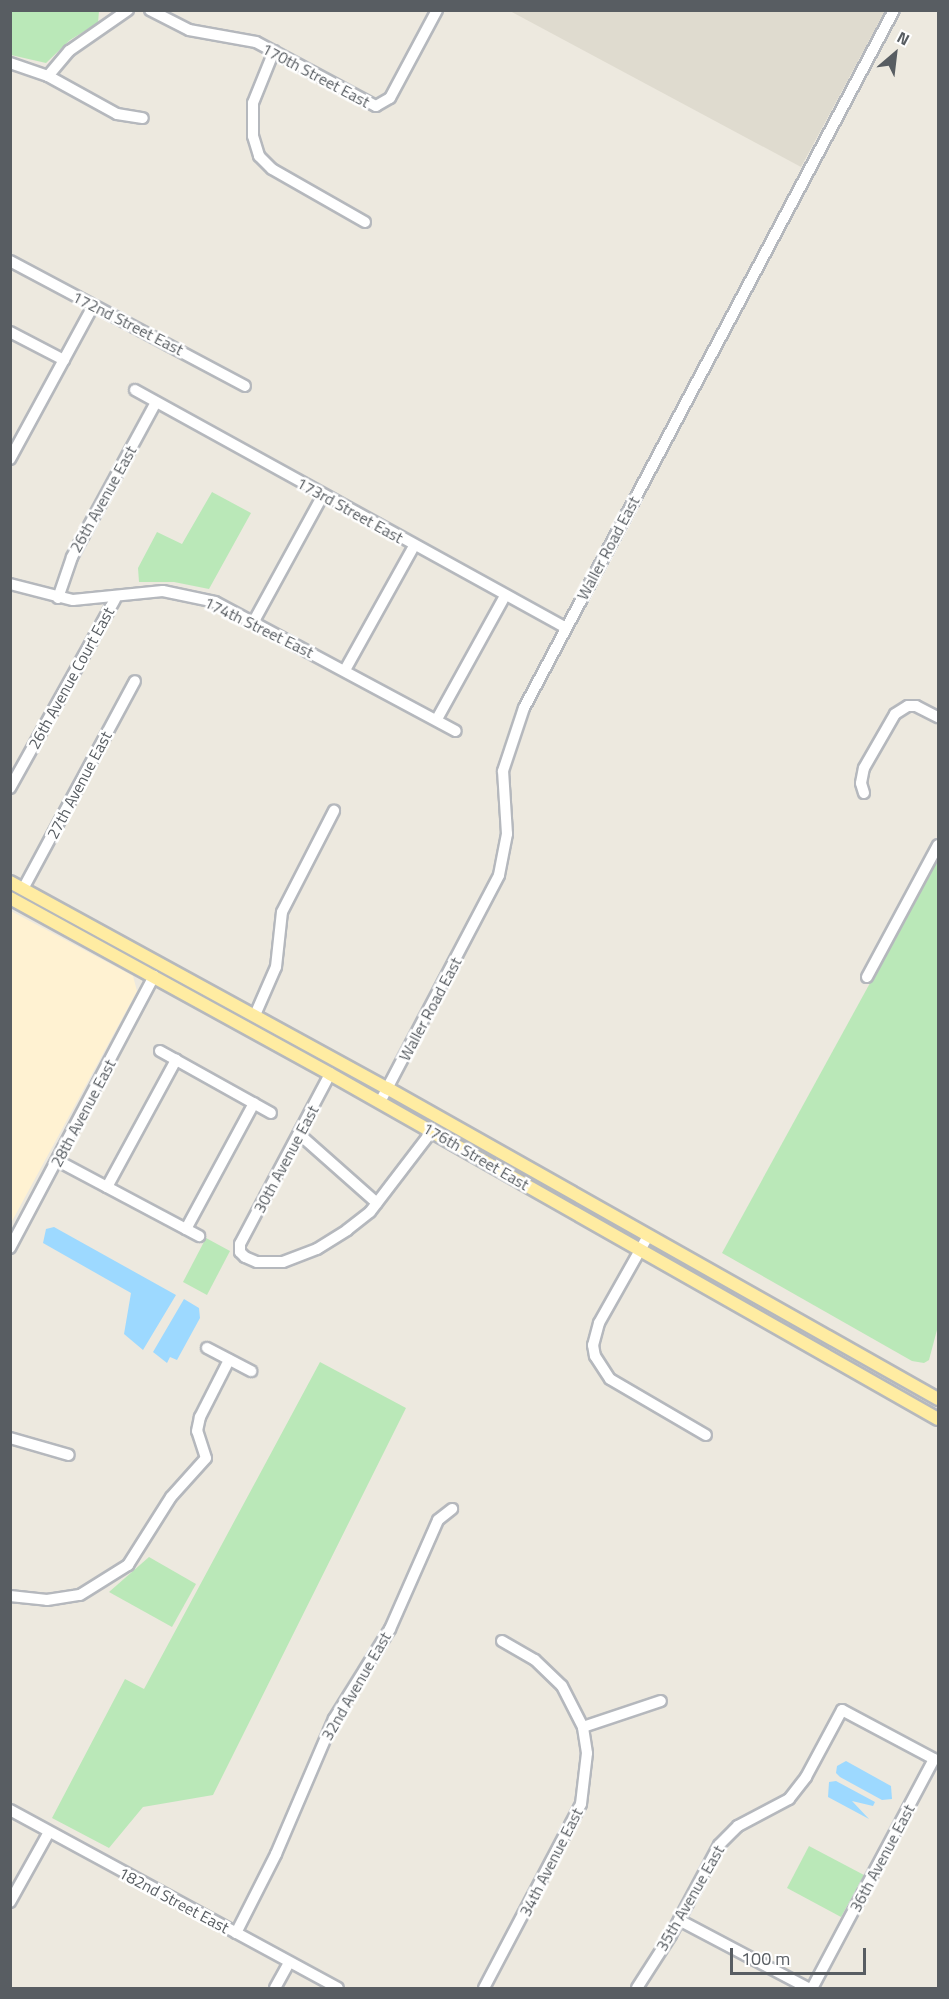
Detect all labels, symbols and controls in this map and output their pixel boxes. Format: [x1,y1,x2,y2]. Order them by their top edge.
north arrow [865,24,925,84]
text: N [893,25,914,51]
street label: 170th Street East [259,39,373,111]
street label: 172nd Street East [69,287,187,359]
street label: 26th Avenue East [66,442,140,556]
street label: 173rd Street East [293,473,407,547]
street label: Waller Road East [573,493,643,603]
street label: 174th Street East [201,592,317,662]
street label: 26th Avenue Court East [24,604,118,752]
street label: 27th Avenue East [43,728,115,842]
street label: Waller Road East [395,954,465,1064]
street label: 28th Avenue East [47,1056,119,1170]
street label: 30th Avenue East [250,1102,322,1216]
street label: 176th Street East [420,1118,532,1194]
street label: 32nd Avenue East [317,1628,395,1744]
street label: 36th Avenue East [846,1801,918,1915]
street label: 34th Avenue East [515,1805,587,1919]
street label: 35th Avenue East [652,1842,728,1954]
street label: 182nd Street East [116,1863,232,1937]
scale bar [733,1936,870,1974]
text: 100 m [741,1945,790,1972]

